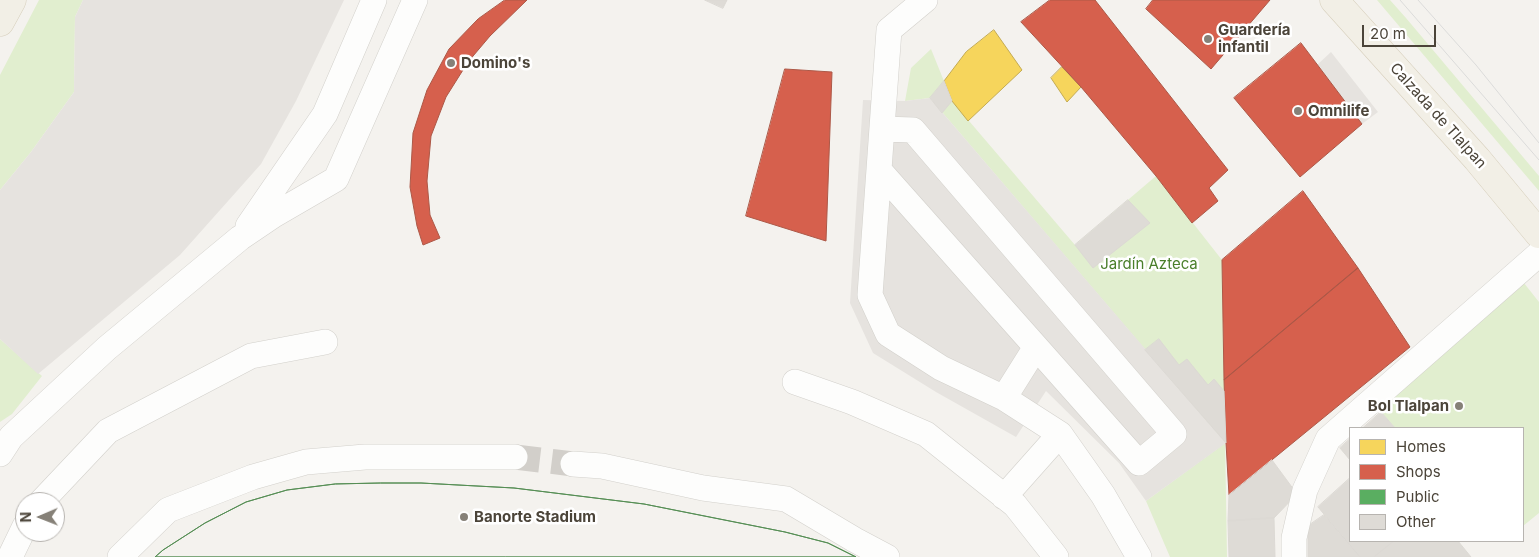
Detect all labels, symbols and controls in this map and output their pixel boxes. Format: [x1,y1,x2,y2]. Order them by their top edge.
scale bar [1364,15,1438,47]
place label: Guardería infantil [1218,21,1290,56]
text: 20 m [1370,24,1406,43]
marker: Guardería infantil [1202,33,1214,45]
place label: Domino's [461,54,530,72]
marker: Domino's [445,57,457,69]
street label: Calzada de Tlalpan [1386,60,1490,172]
place label: Omnilife [1308,102,1369,120]
marker: Omnilife [1292,105,1304,117]
park label: Jardín Azteca [1100,255,1198,273]
place label: Bol Tlalpan [1368,397,1449,415]
marker: Bol Tlalpan [1453,400,1465,412]
legend [1349,427,1524,542]
text: Homes [1396,437,1446,456]
text: Shops [1396,462,1441,481]
text: Public [1396,487,1439,506]
north arrow [15,492,65,542]
place label: Banorte Stadium [474,508,596,526]
marker: Banorte Stadium [458,511,470,523]
text: N [17,512,34,523]
text: Other [1396,512,1436,531]

